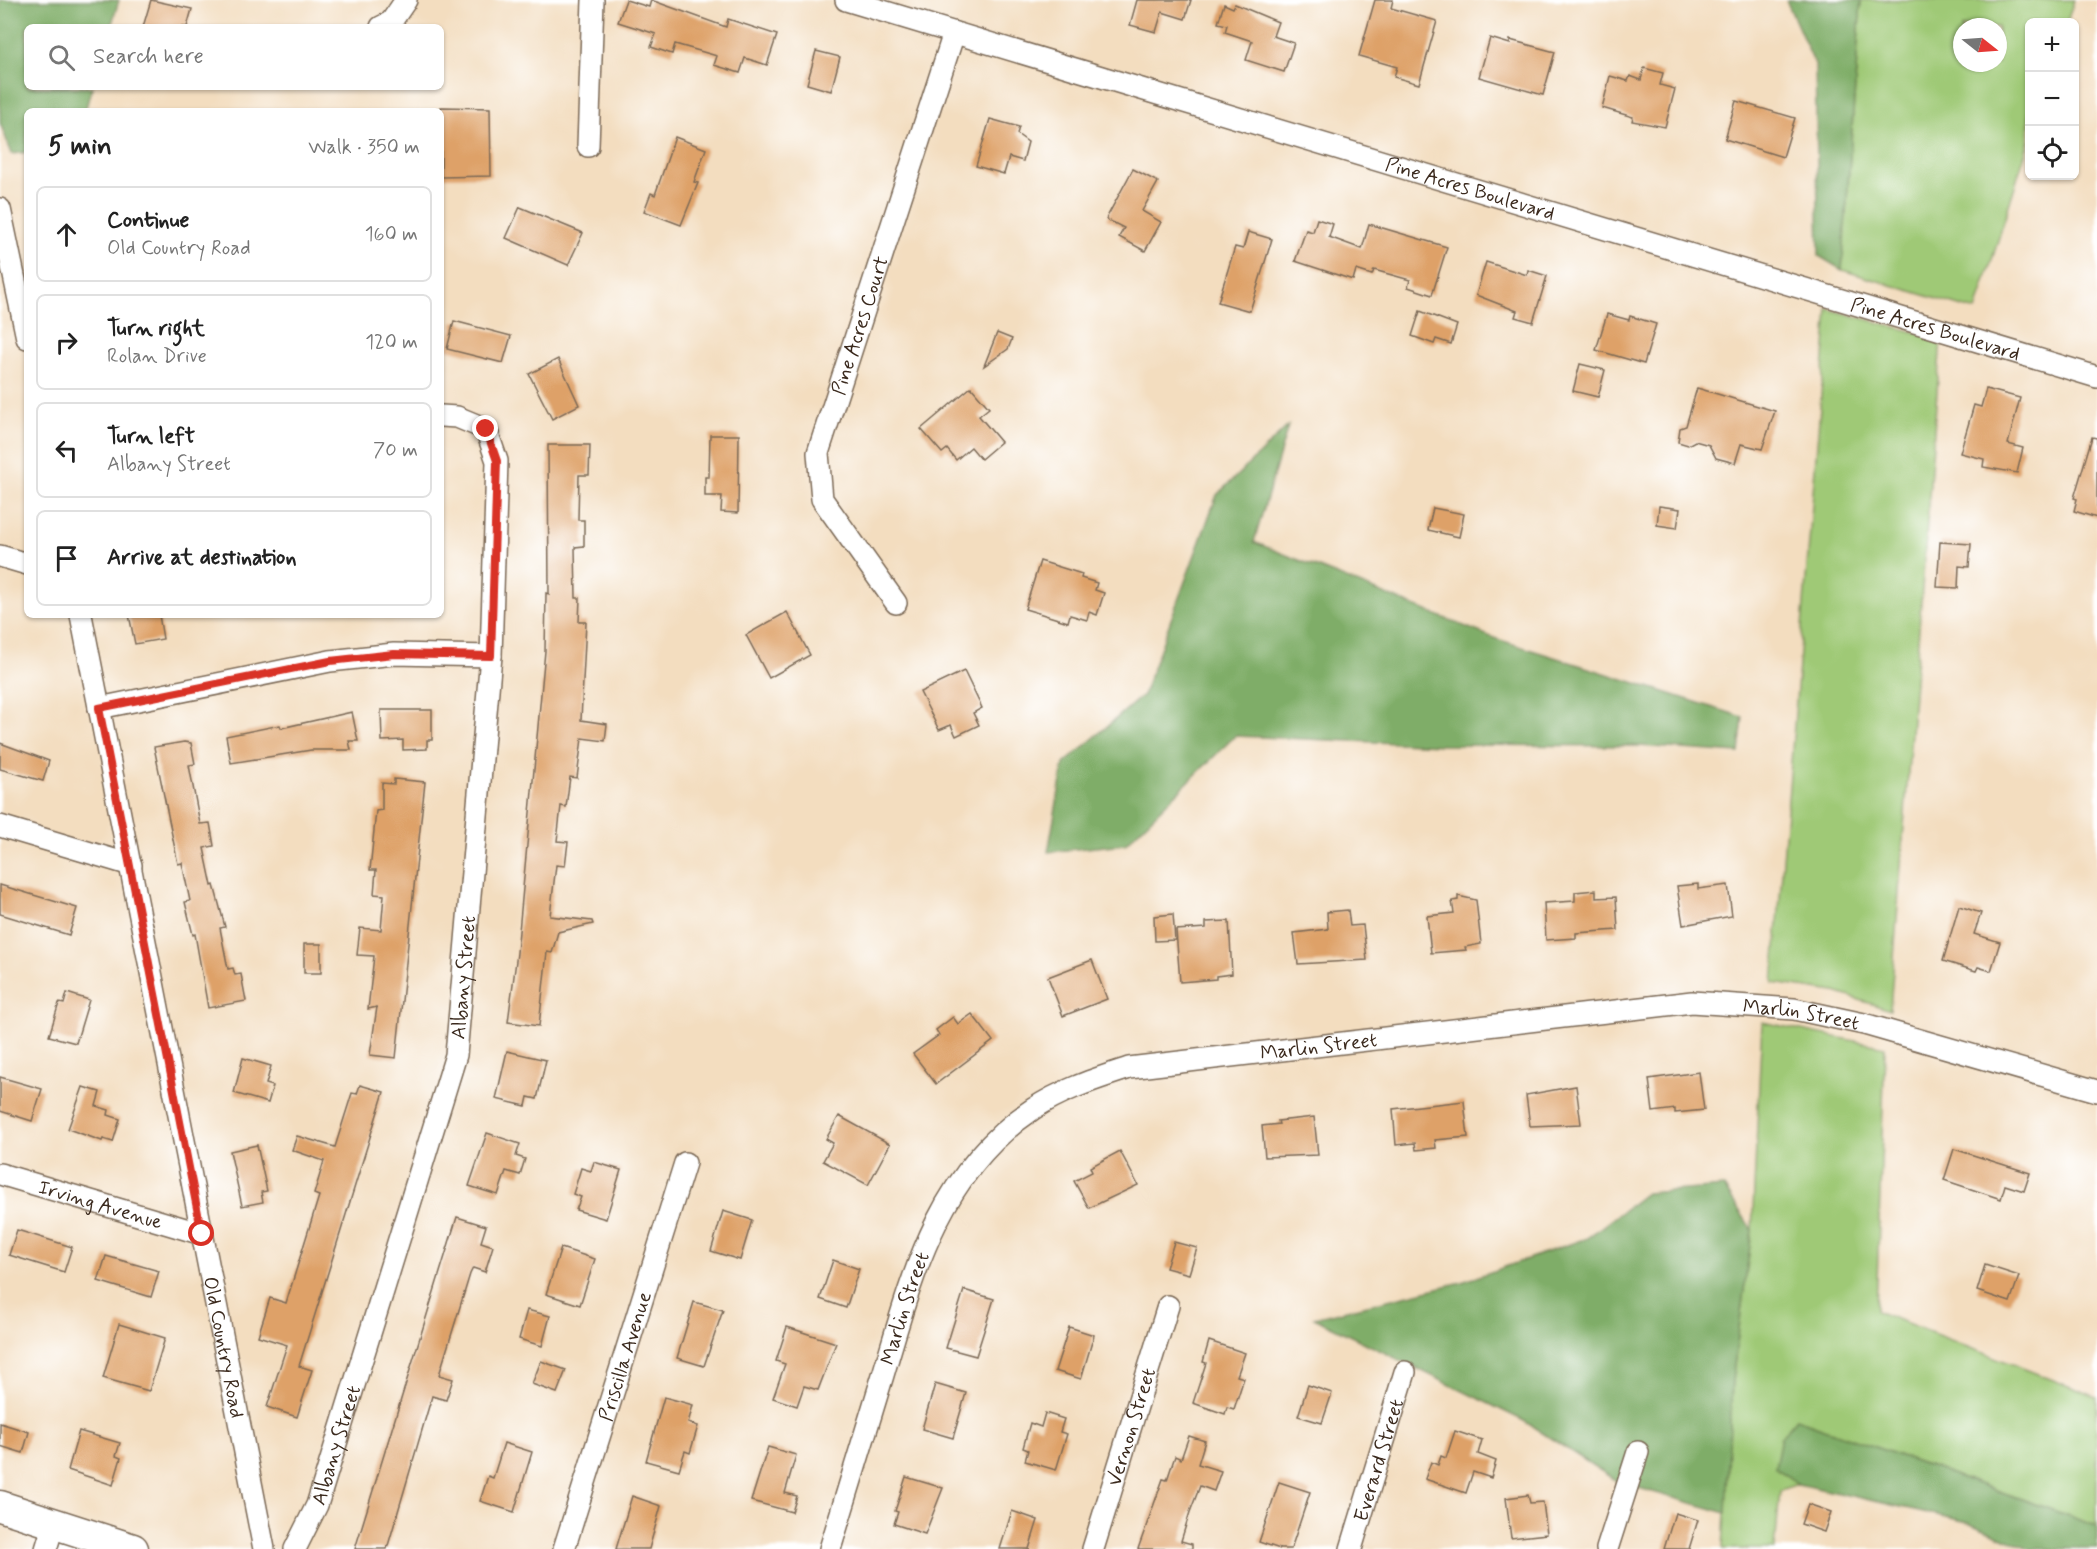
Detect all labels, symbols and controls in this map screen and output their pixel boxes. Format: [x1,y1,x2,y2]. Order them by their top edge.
north arrow [1953,18,2007,72]
map controls [2025,18,2079,180]
button: + [2025,18,2079,72]
search box [24,24,444,90]
icon: search [45,41,78,74]
text: Search here [93,43,204,71]
button: − [2025,72,2079,126]
button: locate [2025,126,2079,180]
text: 5 min [48,130,112,164]
text: Walk · 350 m [308,134,420,161]
street label: Pine Acres Boulevard [1382,151,1558,228]
text: Continue [107,207,189,235]
icon: ahead [50,218,83,251]
text: 160 m [365,221,418,248]
text: Old Country Road [107,235,251,262]
street label: Pine Acres Court [826,253,896,399]
street label: Pine Acres Boulevard [1847,292,2023,368]
text: Turn right [107,315,205,343]
icon: right [50,326,83,359]
text: 120 m [365,329,418,356]
text: Rolan Drive [107,343,207,370]
route end [472,415,498,441]
text: Turn left [107,423,195,451]
icon: left [50,434,83,467]
text: 70 m [373,437,418,464]
text: Albany Street [107,451,231,478]
icon: arrive [50,542,83,575]
text: Arrive at destination [107,544,297,572]
street label: Albany Street [445,915,483,1040]
street label: Marlin Street [1742,994,1862,1038]
street label: Marlin Street [1259,1027,1379,1068]
street label: Irving Avenue [35,1174,165,1236]
route start [188,1220,214,1246]
street label: Marlin Street [875,1248,937,1368]
street label: Old Country Road [196,1274,250,1420]
street label: Priscilla Avenue [593,1288,659,1425]
street label: Vernon Street [1101,1365,1163,1490]
street label: Albany Street [306,1382,368,1509]
street label: Everard Street [1348,1396,1411,1525]

